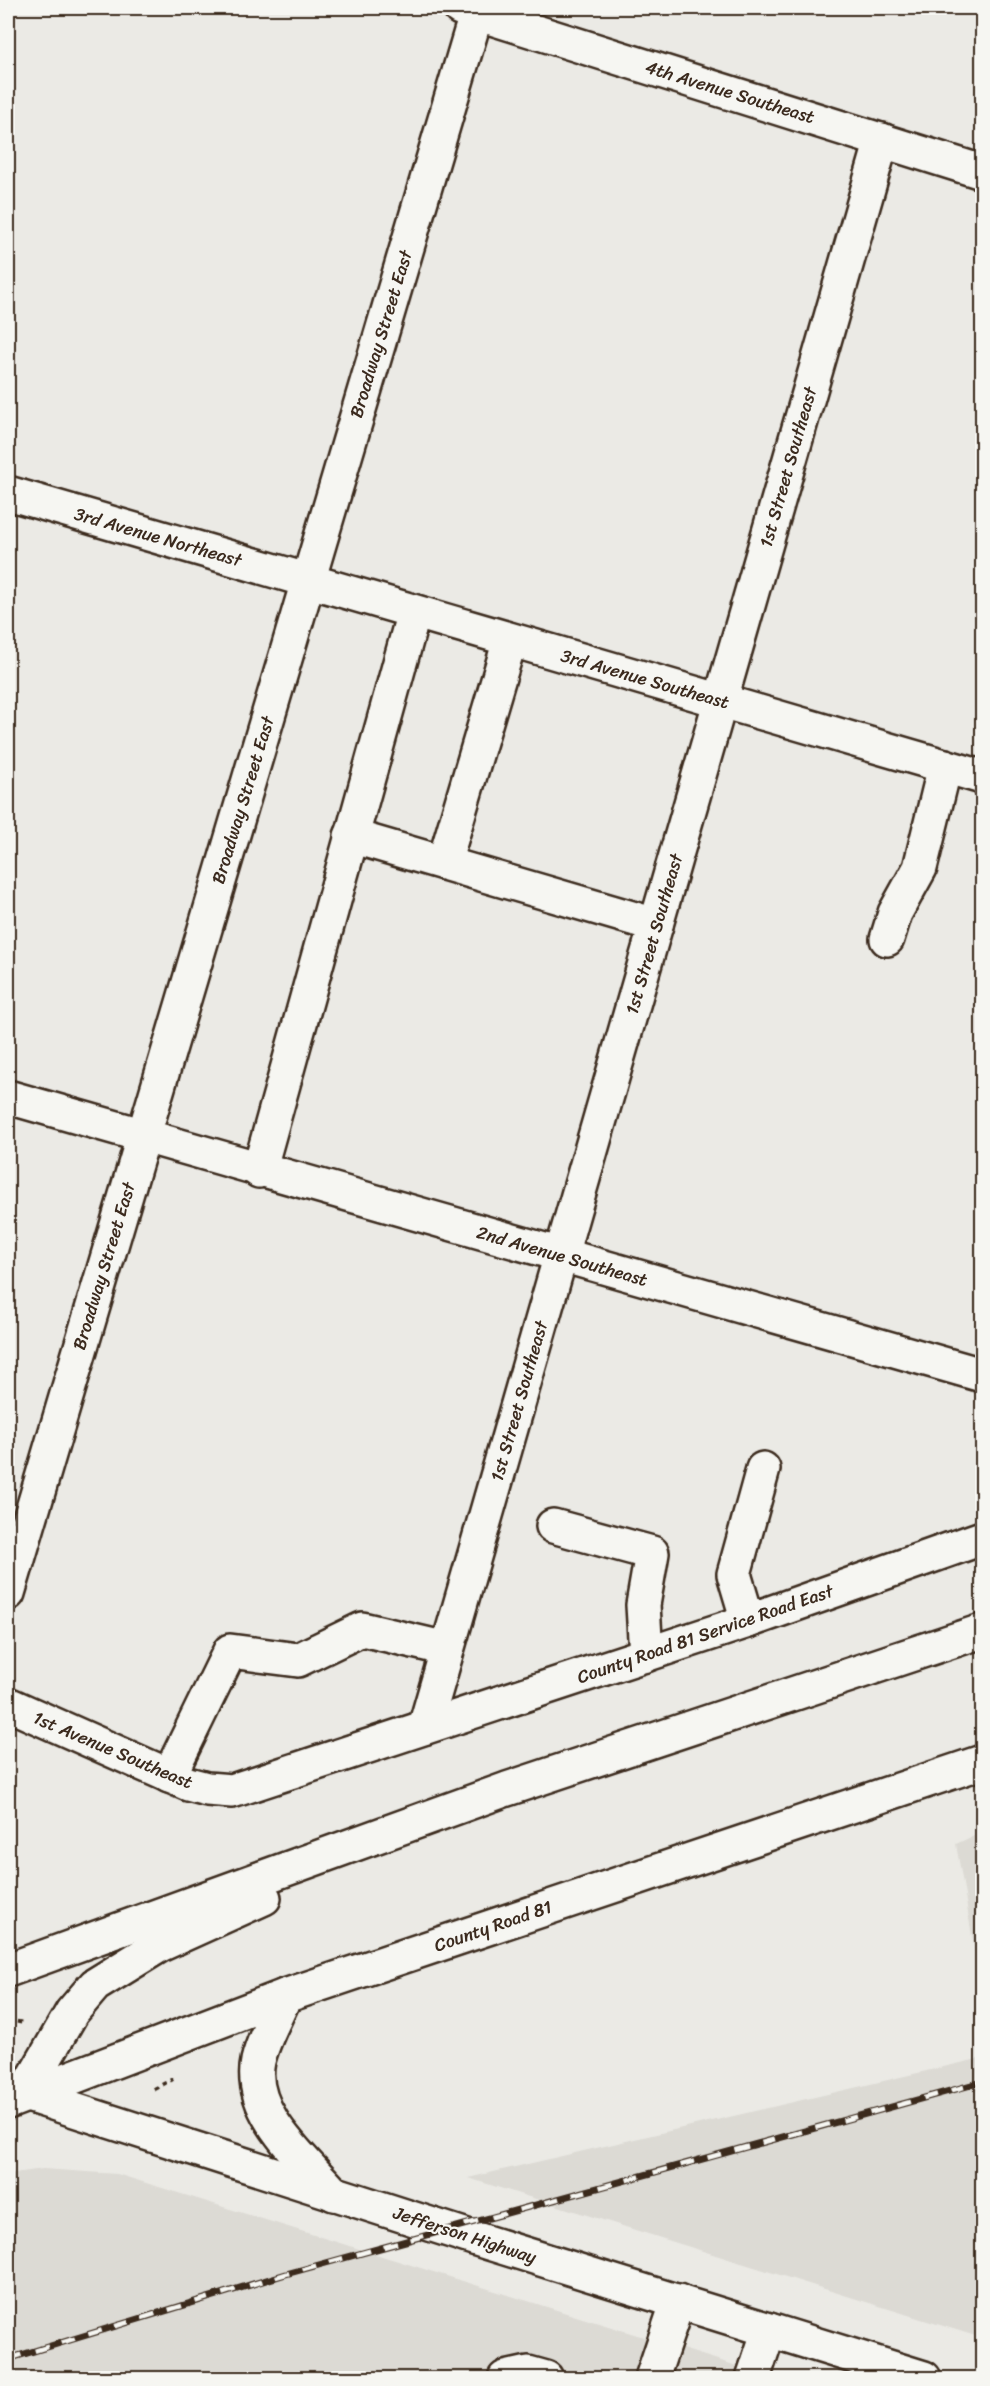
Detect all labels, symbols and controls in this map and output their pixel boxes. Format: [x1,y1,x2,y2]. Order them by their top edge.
street label: 4th Avenue Southeast [641,51,819,133]
street label: Broadway Street East [340,245,422,422]
street label: 1st Street Southeast [750,382,826,551]
street label: 3rd Avenue Northeast [70,498,246,576]
street label: 3rd Avenue Southeast [557,640,733,718]
street label: Broadway Street East [202,711,284,888]
street label: 1st Street Southeast [616,849,692,1018]
street label: Broadway Street East [63,1177,145,1354]
street label: 2nd Avenue Southeast [473,1216,651,1296]
street label: 1st Street Southeast [481,1316,557,1485]
street label: County Road 81 Service Road East [573,1575,838,1693]
street label: 1st Avenue Southeast [28,1702,198,1798]
street label: County Road 81 [430,1891,557,1961]
street label: Jefferson Highway [388,2196,541,2273]

